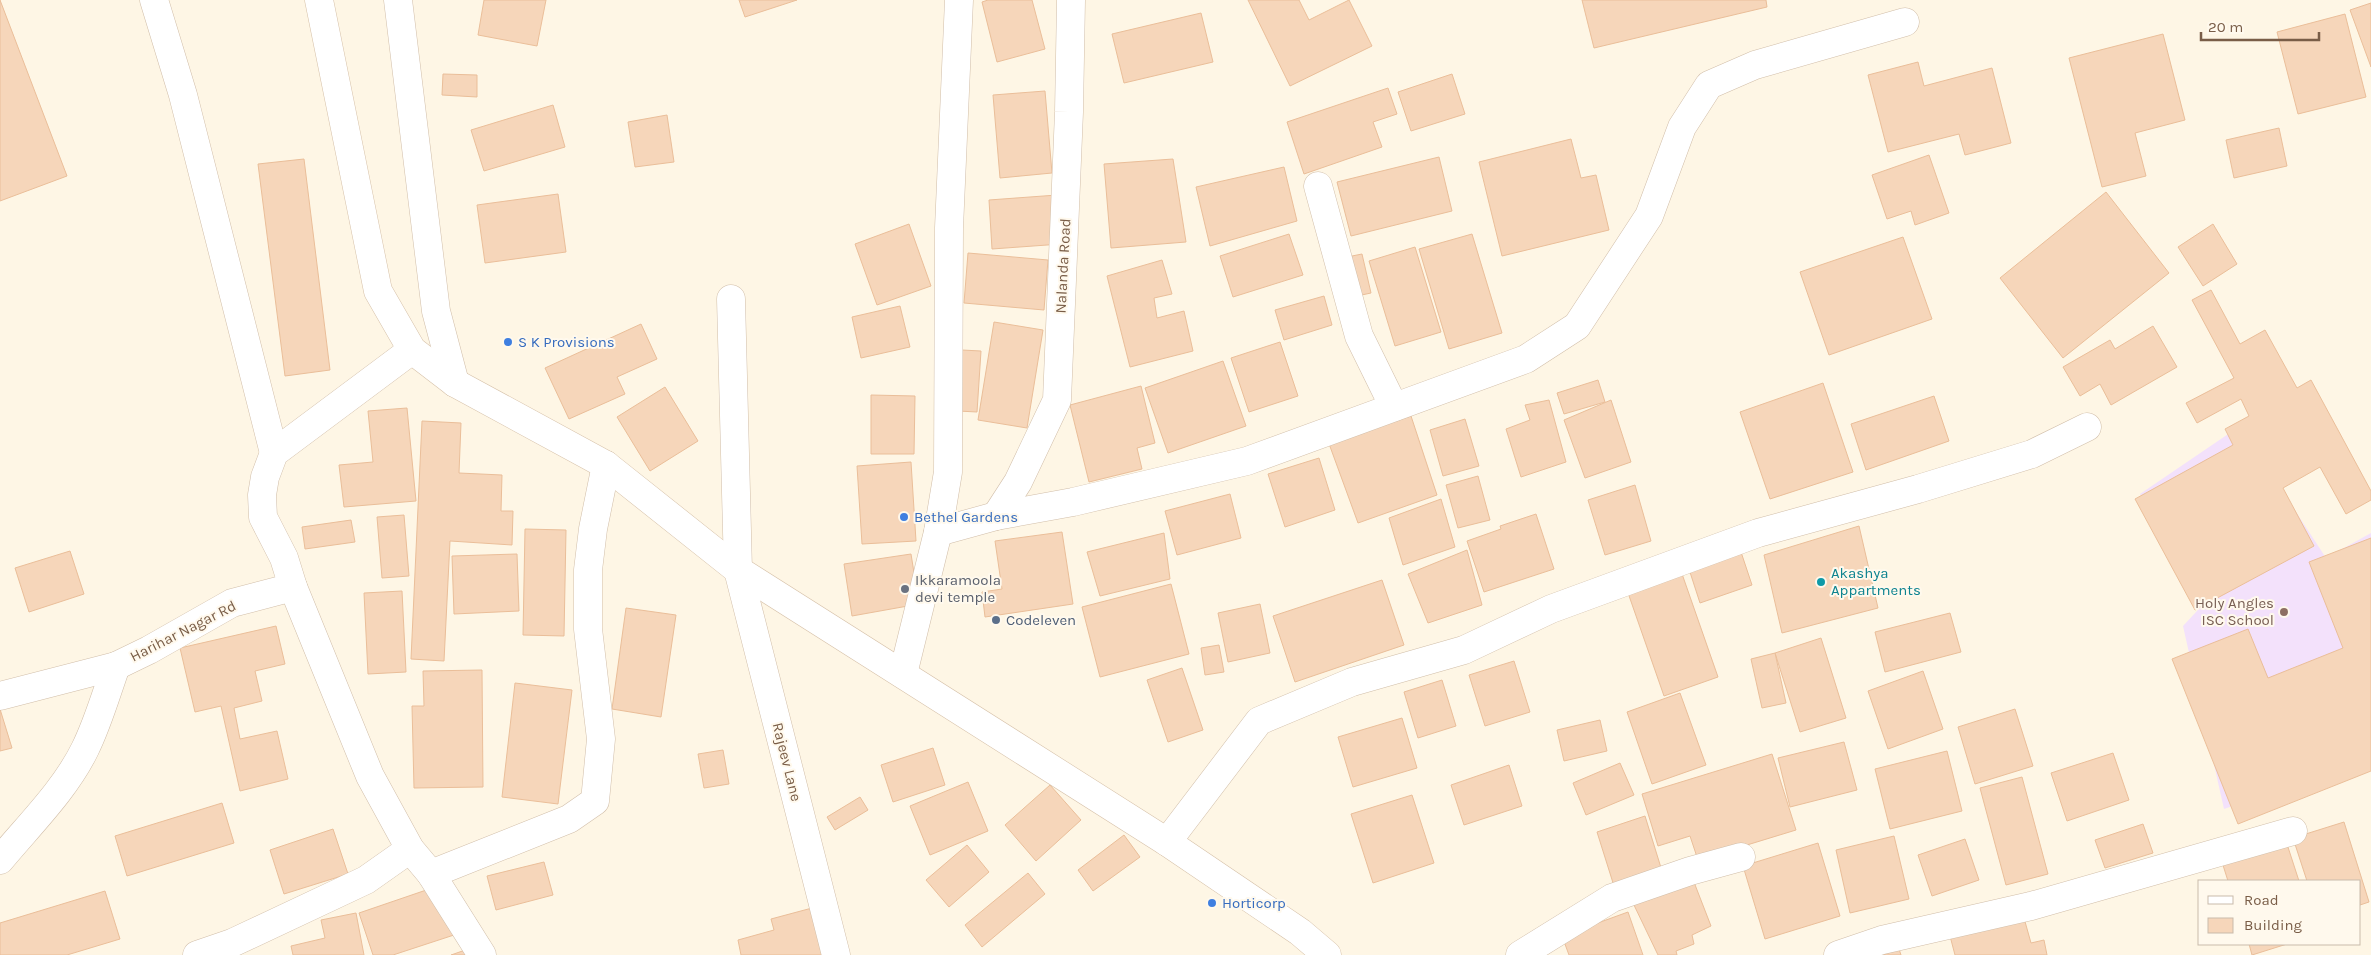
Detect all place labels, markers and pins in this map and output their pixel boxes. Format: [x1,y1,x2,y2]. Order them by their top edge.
place label: S K Provisions [518,333,615,351]
marker: S K Provisions [502,336,514,348]
place label: Bethel Gardens [914,508,1018,526]
marker: Bethel Gardens [898,511,910,523]
place label: Akashya Appartments [1831,564,1921,599]
place label: Ikkaramoola devi temple [915,571,1001,606]
marker: Akashya Appartments [1815,576,1827,588]
marker: Ikkaramoola devi temple [899,583,911,595]
place label: Holy Angles ISC School [2195,594,2274,629]
marker: Holy Angles ISC School [2278,606,2290,618]
place label: Codeleven [1006,611,1076,629]
marker: Codeleven [990,614,1002,626]
place label: Horticorp [1222,894,1286,912]
marker: Horticorp [1206,897,1218,909]

